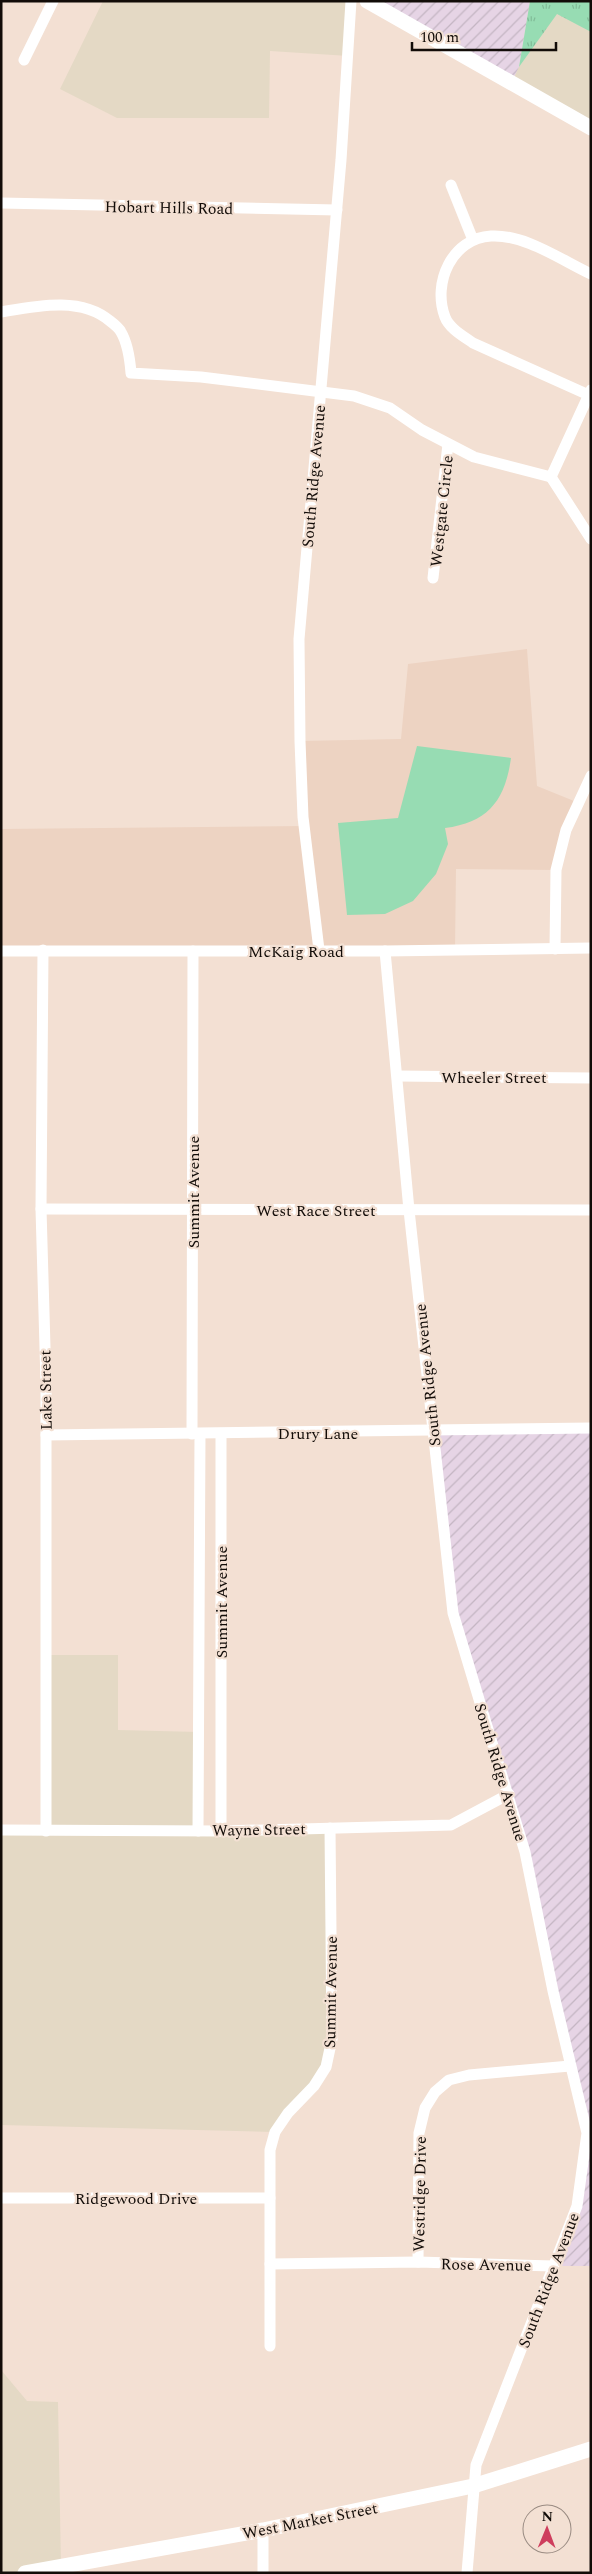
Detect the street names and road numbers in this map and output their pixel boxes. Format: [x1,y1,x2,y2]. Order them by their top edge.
street label: Hobart Hills Road [104,195,234,221]
street label: South Ridge Avenue [296,404,332,548]
street label: Westgate Circle [424,454,460,568]
street label: McKaig Road [248,940,344,964]
street label: Wheeler Street [441,1066,547,1090]
street label: Summit Avenue [182,1136,206,1248]
street label: West Race Street [256,1199,376,1223]
street label: South Ridge Avenue [409,1302,447,1447]
street label: Lake Street [33,1349,59,1430]
street label: Drury Lane [278,1422,358,1446]
street label: Summit Avenue [210,1546,234,1658]
street label: South Ridge Avenue [468,1700,532,1844]
street label: Wayne Street [212,1817,306,1843]
street label: Summit Avenue [318,1936,344,2048]
street label: Westridge Drive [407,2136,433,2252]
street label: Ridgewood Drive [75,2187,197,2211]
street label: South Ridge Avenue [512,2209,586,2351]
street label: Rose Avenue [440,2252,532,2278]
street label: West Market Street [241,2496,380,2546]

